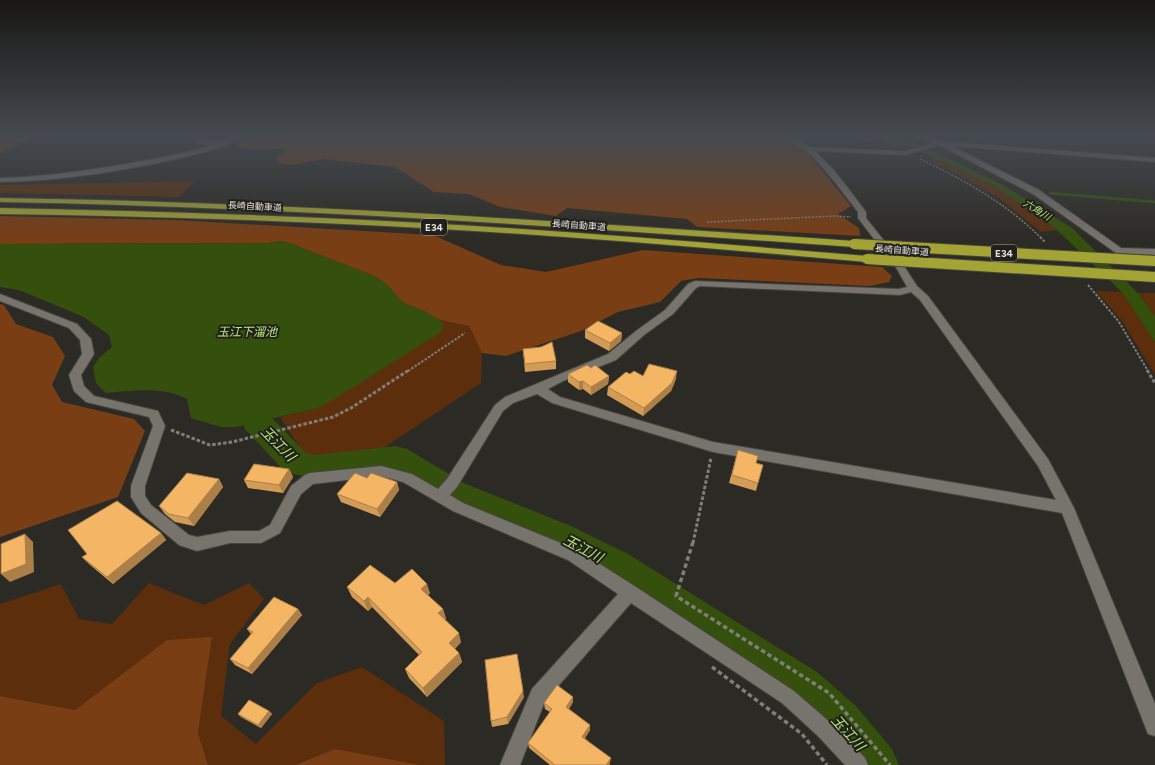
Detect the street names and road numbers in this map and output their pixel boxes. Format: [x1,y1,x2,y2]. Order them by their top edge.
street label: 長崎自動車道 [228,199,282,213]
street label: 長崎自動車道 [552,218,606,232]
road number: E34 [421,219,447,235]
street label: 長崎自動車道 [875,243,929,257]
road number: E34 [991,245,1017,261]

